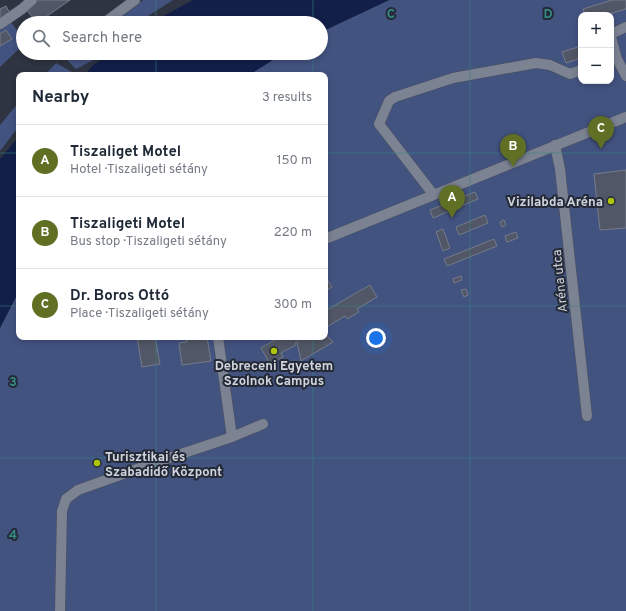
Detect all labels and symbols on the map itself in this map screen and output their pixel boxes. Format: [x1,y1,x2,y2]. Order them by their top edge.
text: C [387,7,395,23]
text: D [543,7,553,23]
pin: C [588,116,614,149]
pin: B [500,134,526,167]
pin: A [439,185,465,218]
place label: Vizilabda Aréna [507,195,603,211]
marker: Vizilabda Aréna [606,196,616,206]
street label: Aréna utca [550,249,572,313]
your location [366,328,386,348]
marker: Debreceni Egyetem Szolnok Campus [269,346,279,356]
place label: Debreceni Egyetem Szolnok Campus [215,359,333,390]
text: 3 [9,375,17,391]
place label: Turisztikai és Szabadidő Központ [105,450,222,481]
marker: Turisztikai és Szabadidő Központ [92,458,102,468]
text: 4 [9,528,17,544]

